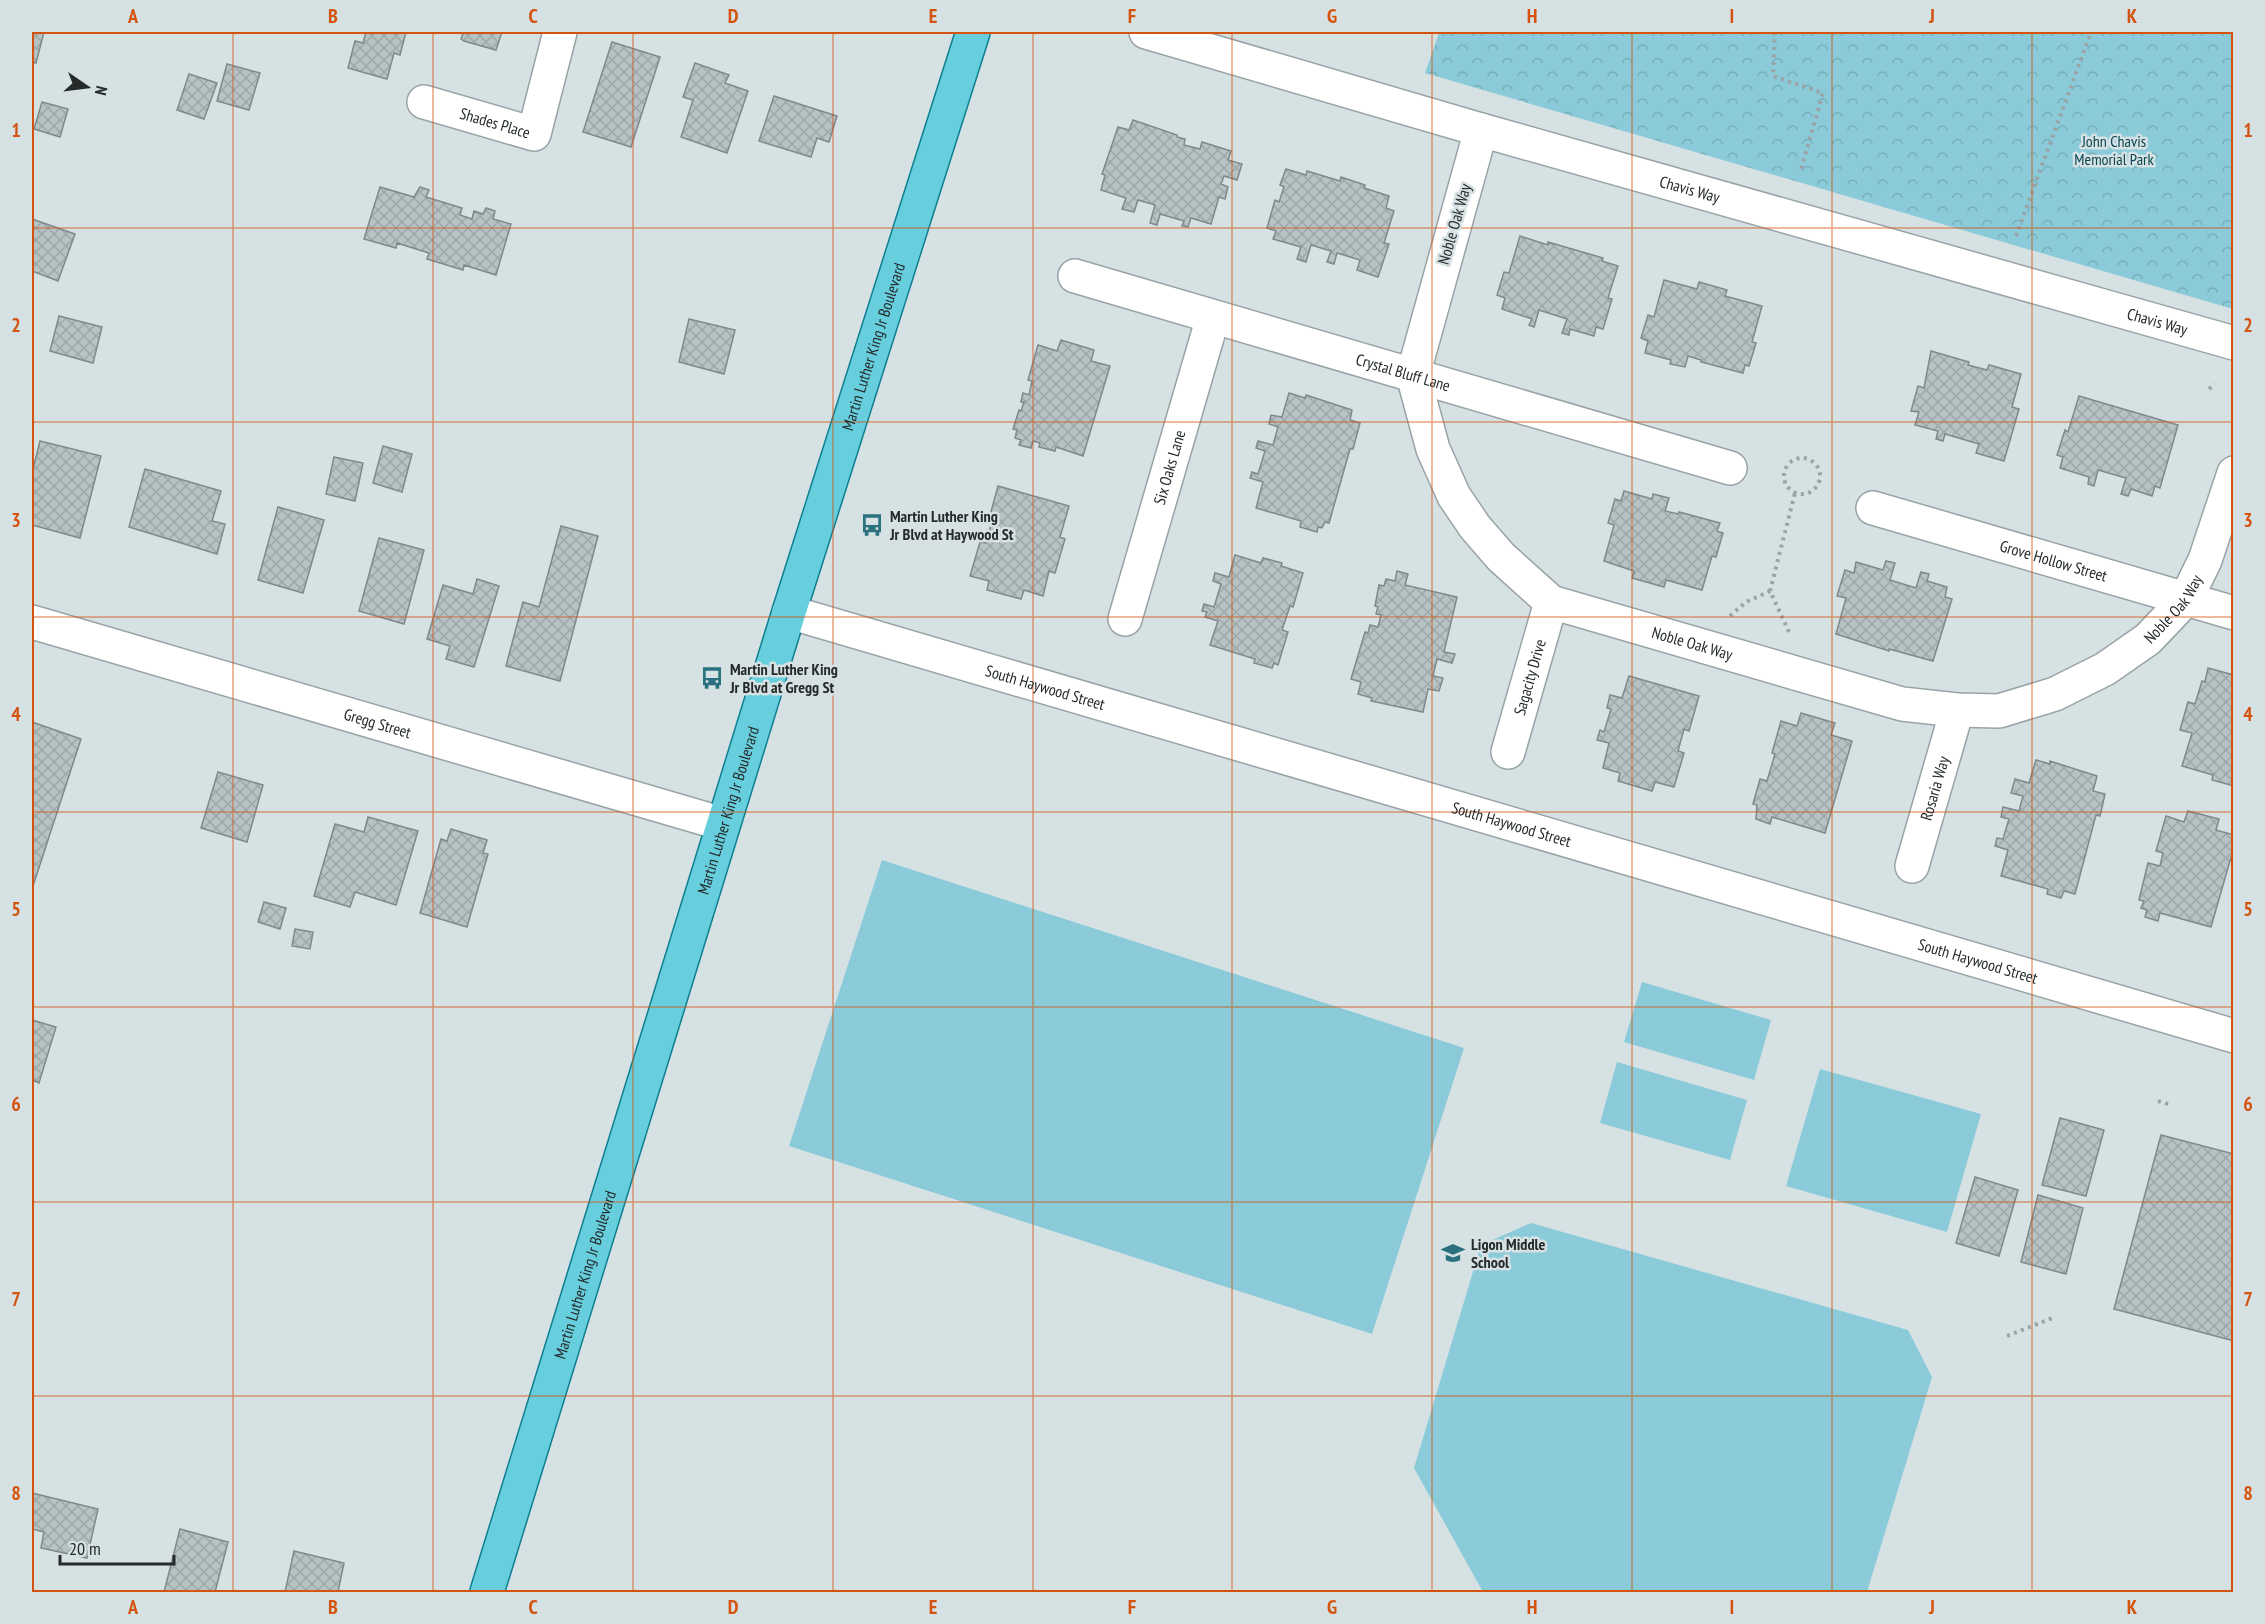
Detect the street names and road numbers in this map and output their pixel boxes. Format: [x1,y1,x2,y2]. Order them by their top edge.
street label: Shades Place [458,103,532,142]
street label: Chavis Way [1657,171,1722,207]
street label: Noble Oak Way [1433,181,1475,267]
street label: Martin Luther King Jr Boulevard [837,260,909,433]
street label: Chavis Way [2125,303,2190,339]
street label: Crystal Bluff Lane [1354,349,1453,395]
street label: Six Oaks Lane [1149,428,1190,507]
street label: Grove Hollow Street [1998,535,2110,586]
street label: Noble Oak Way [2139,571,2206,647]
street label: Noble Oak Way [1650,622,1735,664]
street label: Sagacity Drive [1509,637,1550,717]
street label: South Haywood Street [983,660,1108,714]
street label: Gregg Street [342,704,414,742]
street label: Martin Luther King Jr Boulevard [693,724,763,897]
street label: Rosaria Way [1916,754,1953,823]
street label: South Haywood Street [1450,797,1574,851]
street label: South Haywood Street [1916,934,2040,988]
street label: Martin Luther King Jr Boulevard [549,1188,620,1361]

